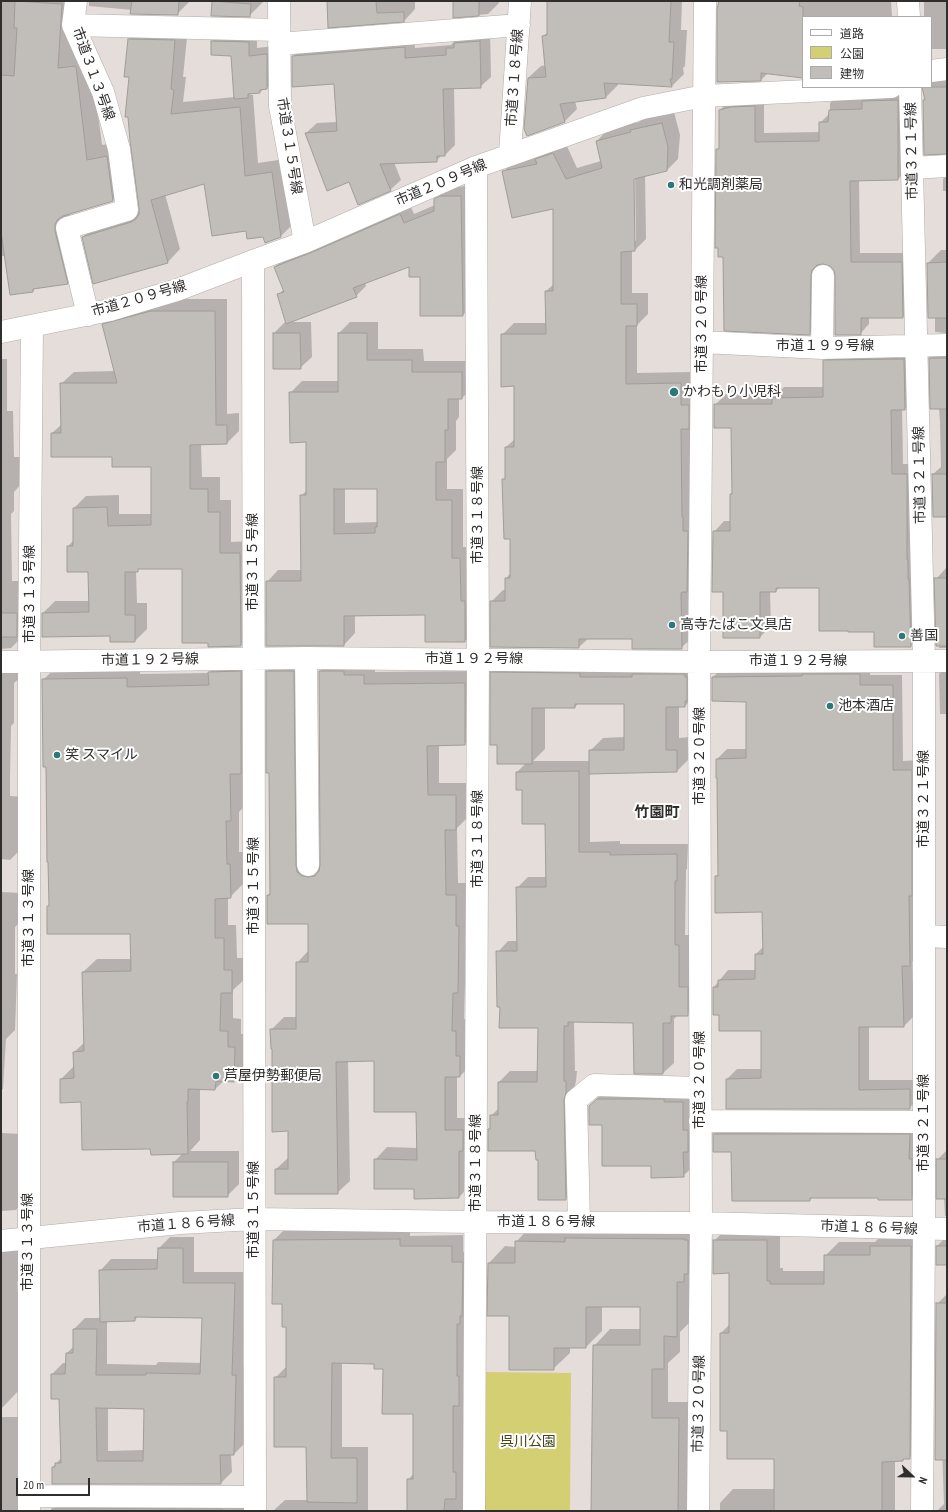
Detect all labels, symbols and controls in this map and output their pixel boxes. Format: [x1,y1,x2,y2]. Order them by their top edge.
legend [802,16,932,88]
street label: 市道３１３号線 [68,25,118,123]
text: 道路 [840,26,864,41]
street label: 市道３１８号線 [503,29,527,127]
text: 公園 [840,46,864,61]
text: 建物 [840,66,864,81]
street label: 市道３１５号線 [273,96,305,196]
street label: 市道３２１号線 [903,102,921,200]
street label: 市道２０９号線 [393,156,489,210]
place label: 和光調剤薬局 [679,177,763,193]
marker: 和光調剤薬局 [666,180,676,190]
street label: 市道３２０号線 [694,275,710,373]
street label: 市道２０９号線 [90,277,188,321]
street label: 市道１９９号線 [776,338,874,354]
place label: かわもり小児科 [683,384,781,400]
marker: かわもり小児科 [668,386,680,398]
street label: 市道３２１号線 [911,426,929,524]
street label: 市道３１８号線 [470,466,486,564]
street label: 市道３１５号線 [245,513,261,611]
street label: 市道３１３号線 [22,545,38,643]
place label: 高寺たばこ文具店 [680,617,792,633]
marker: 高寺たばこ文具店 [667,620,677,630]
place label: 善国 [910,628,938,644]
marker: 善国 [897,631,907,641]
street label: 市道１９２号線 [101,651,199,669]
street label: 市道１９２号線 [425,651,523,667]
street label: 市道１９２号線 [749,653,847,669]
place label: 池本酒店 [838,698,894,714]
marker: 池本酒店 [825,701,835,711]
street label: 市道３２０号線 [692,707,708,805]
place label: 笑 スマイル [65,747,138,763]
marker: 笑 スマイル [52,750,62,760]
street label: 市道３２１号線 [916,750,932,848]
street label: 市道３１８号線 [470,790,486,888]
district label: 竹園町 [635,804,679,822]
street label: 市道３１５号線 [246,837,262,935]
street label: 市道３１３号線 [21,869,37,967]
street label: 市道３２０号線 [692,1031,708,1129]
place label: 芦屋伊勢郵便局 [224,1068,322,1084]
marker: 芦屋伊勢郵便局 [211,1071,221,1081]
street label: 市道３２１号線 [916,1074,932,1172]
street label: 市道３１８号線 [468,1114,484,1212]
street label: 市道３１５号線 [246,1161,262,1259]
street label: 市道３１３号線 [20,1193,36,1291]
street label: 市道１８６号線 [137,1212,235,1236]
street label: 市道１８６号線 [497,1214,595,1230]
street label: 市道１８６号線 [820,1218,918,1238]
street label: 市道３２０号線 [690,1355,708,1453]
park label: 呉川公園 [500,1434,556,1450]
north arrow [892,1456,932,1496]
scale bar [18,1470,92,1496]
text: N [916,1475,931,1486]
text: 20 m [23,1477,44,1492]

